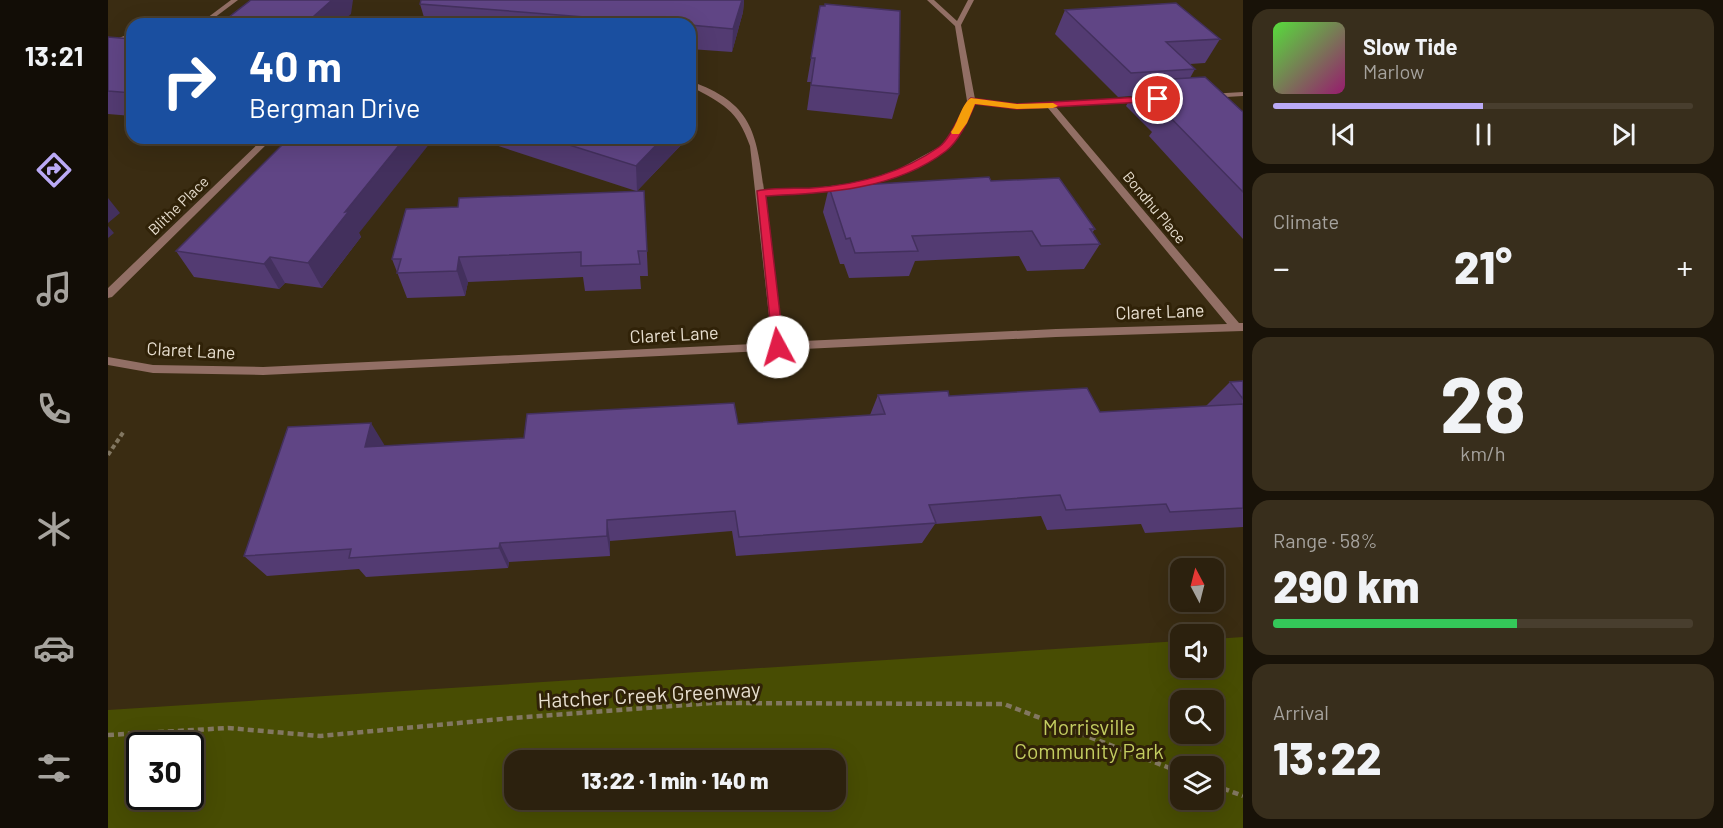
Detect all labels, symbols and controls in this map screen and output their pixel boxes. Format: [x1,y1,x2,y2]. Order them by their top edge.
text: Slow Tide [1363,33,1458,59]
text: 13:21 [25,39,83,71]
text: 40 m [249,40,342,90]
icon: right [150,42,228,120]
text: Marlow [1363,59,1424,83]
pin [1132,73,1183,124]
icon: arrive [1141,82,1174,115]
text: Bergman Drive [249,91,421,123]
icon: previous [1327,118,1360,151]
icon: pause [1467,118,1500,151]
icon: next [1607,118,1640,151]
icon: directions [33,149,75,191]
street label: Bondhu Place [1120,167,1190,247]
street label: Blithe Place [144,172,212,238]
text: Climate [1273,209,1339,233]
text: 21° [1454,239,1512,293]
text: − [1273,247,1290,287]
text: + [1676,247,1693,287]
icon: music [33,268,75,310]
street label: Claret Lane [1115,298,1205,324]
position arrow [746,315,810,379]
street label: Claret Lane [629,321,719,347]
street label: Claret Lane [146,337,236,363]
text: 28 [1440,355,1526,449]
icon: phone [33,388,75,430]
text: km/h [1460,441,1506,465]
icon: climate [33,508,75,550]
text: Range · 58% [1273,528,1377,552]
north arrow [1170,558,1224,612]
map controls [1170,558,1224,810]
text: 290 km [1273,558,1420,612]
button: sound [1170,624,1224,678]
icon: car [33,627,75,669]
street label: Hatcher Creek Greenway [537,676,761,712]
button: search [1170,690,1224,744]
text: Arrival [1273,700,1329,724]
park label: Morrisville Community Park [1014,714,1164,763]
text: 13:22 [1273,730,1382,784]
speed limit sign: 30 [126,732,204,810]
icon: filters [33,747,75,789]
button: layers [1170,756,1224,810]
text: 13:22 · 1 min · 140 m [582,767,768,793]

